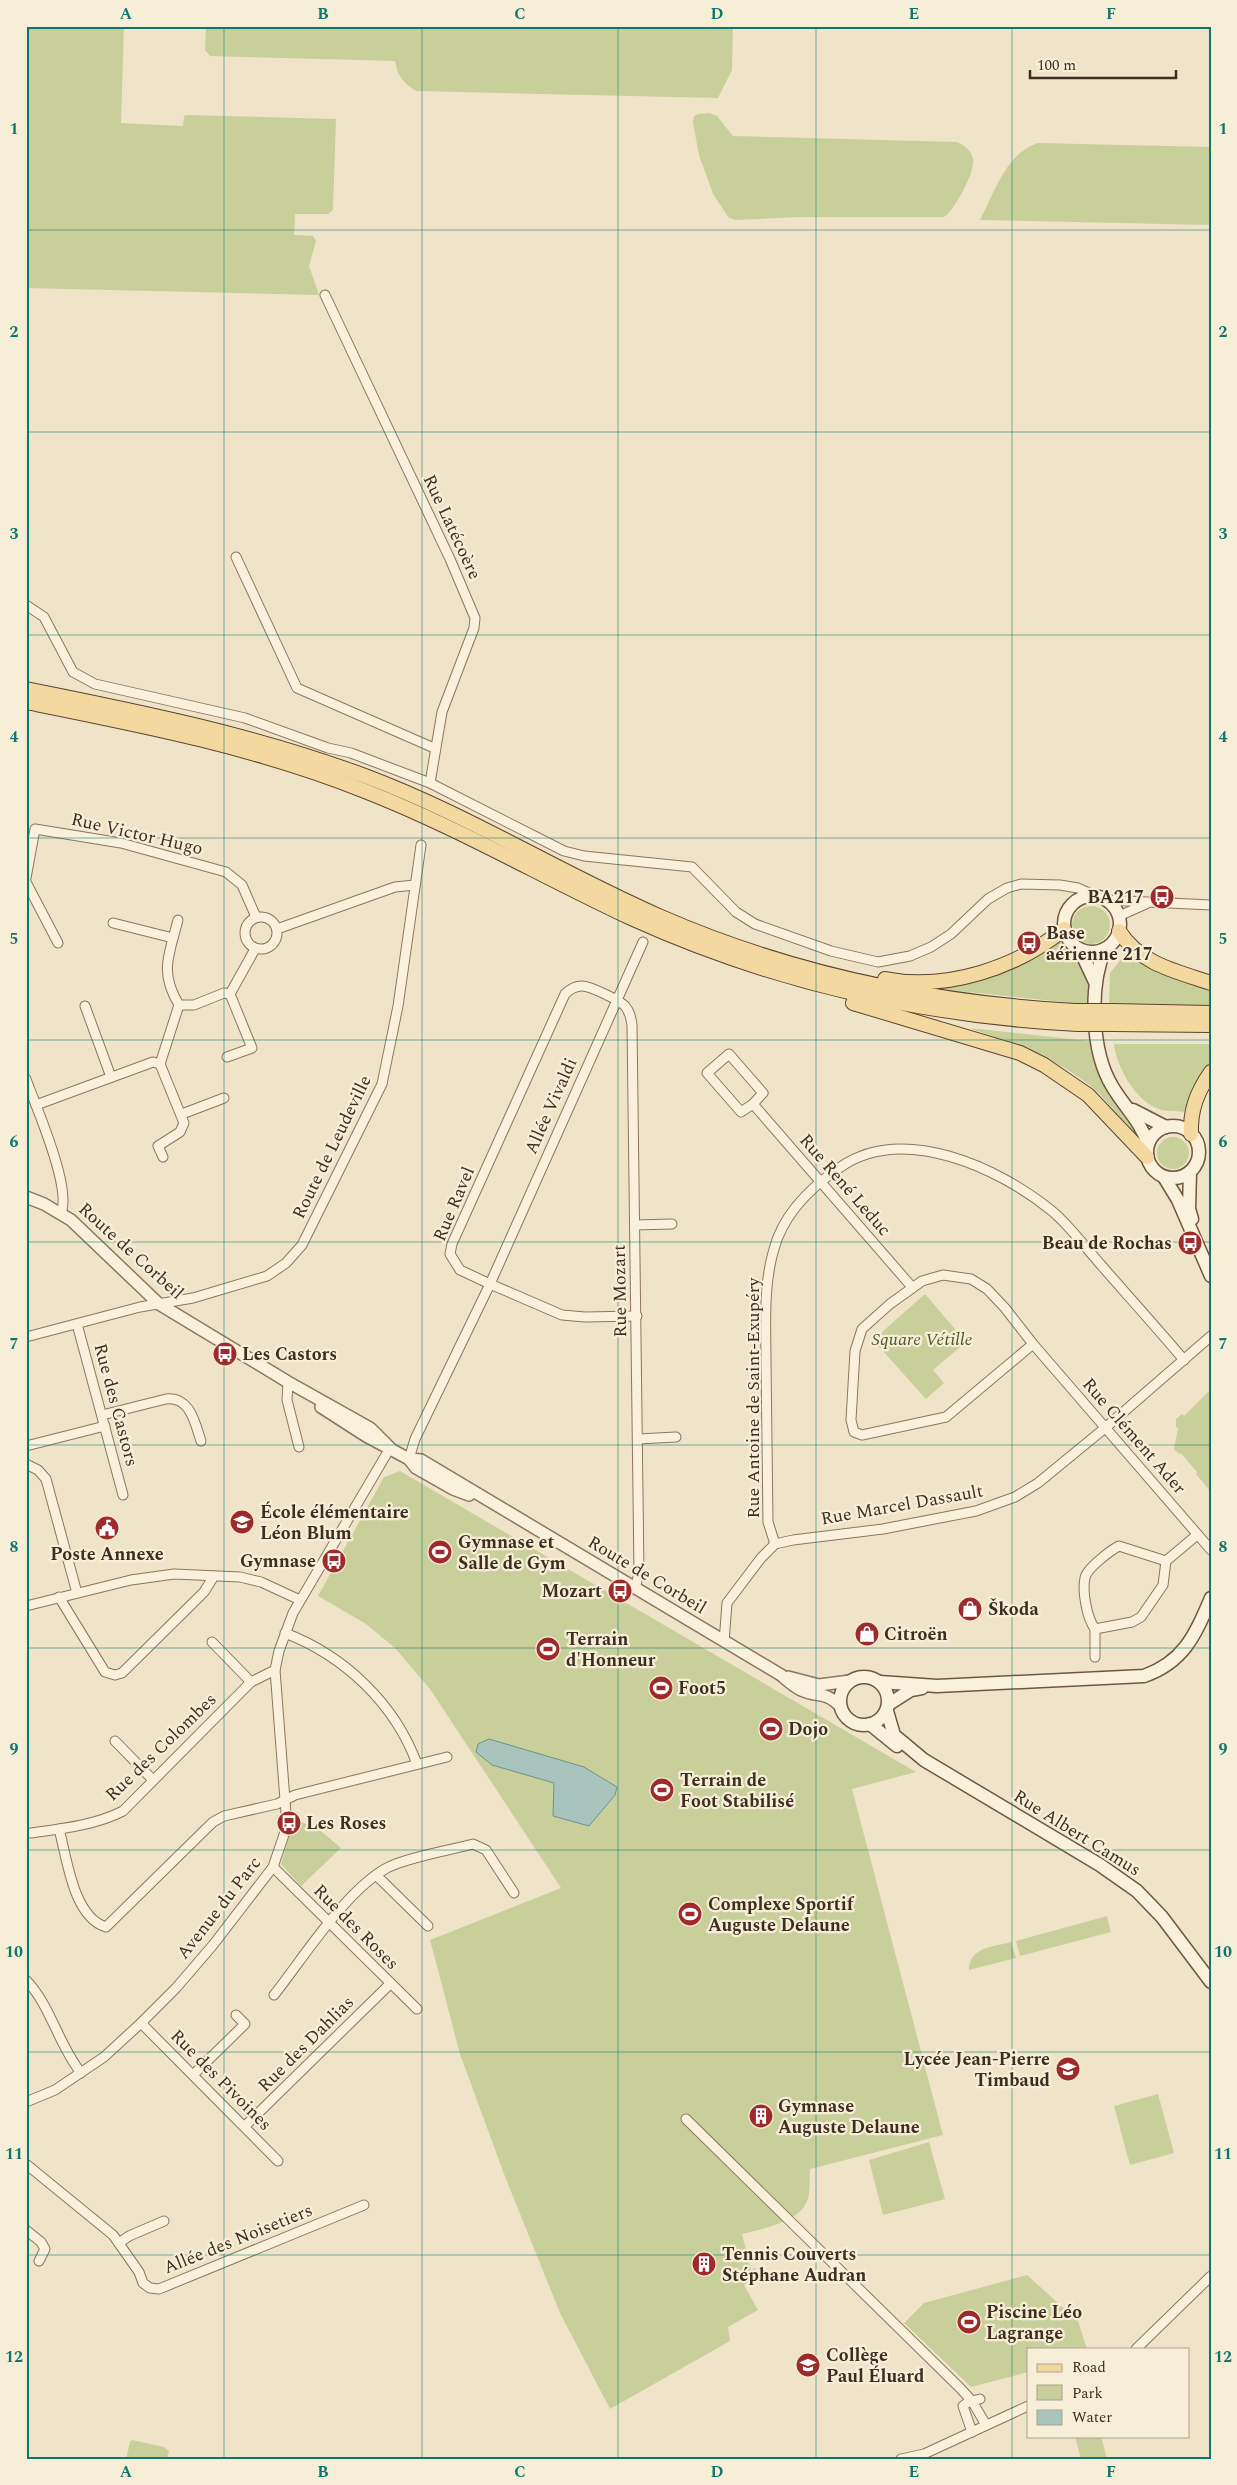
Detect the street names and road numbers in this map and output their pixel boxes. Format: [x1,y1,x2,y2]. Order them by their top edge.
street label: Rue Latécoère [416,470,488,584]
street label: Rue Victor Hugo [68,806,206,862]
street label: Allée Vivaldi [518,1053,584,1159]
street label: Route de Leudeville [285,1070,379,1224]
street label: Rue René Leduc [793,1128,897,1242]
street label: Rue Ravel [426,1162,482,1246]
street label: Route de Corbeil [72,1196,190,1306]
street label: Rue Mozart [606,1244,634,1338]
street label: Rue Antoine de Saint-Exupéry [740,1276,767,1519]
street label: Rue des Castors [87,1340,145,1470]
street label: Rue Clément Ader [1076,1372,1192,1500]
street label: Rue Marcel Dassault [819,1477,985,1533]
street label: Route de Corbeil [582,1529,712,1621]
street label: Rue des Colombes [99,1687,223,1807]
street label: Rue Albert Camus [1008,1783,1146,1883]
street label: Avenue du Parc [170,1851,268,1965]
street label: Rue des Roses [307,1878,405,1976]
street label: Rue des Dahlias [252,1990,360,2098]
street label: Rue des Pivoines [164,2023,278,2137]
street label: Allée des Noisetiers [159,2197,317,2281]

